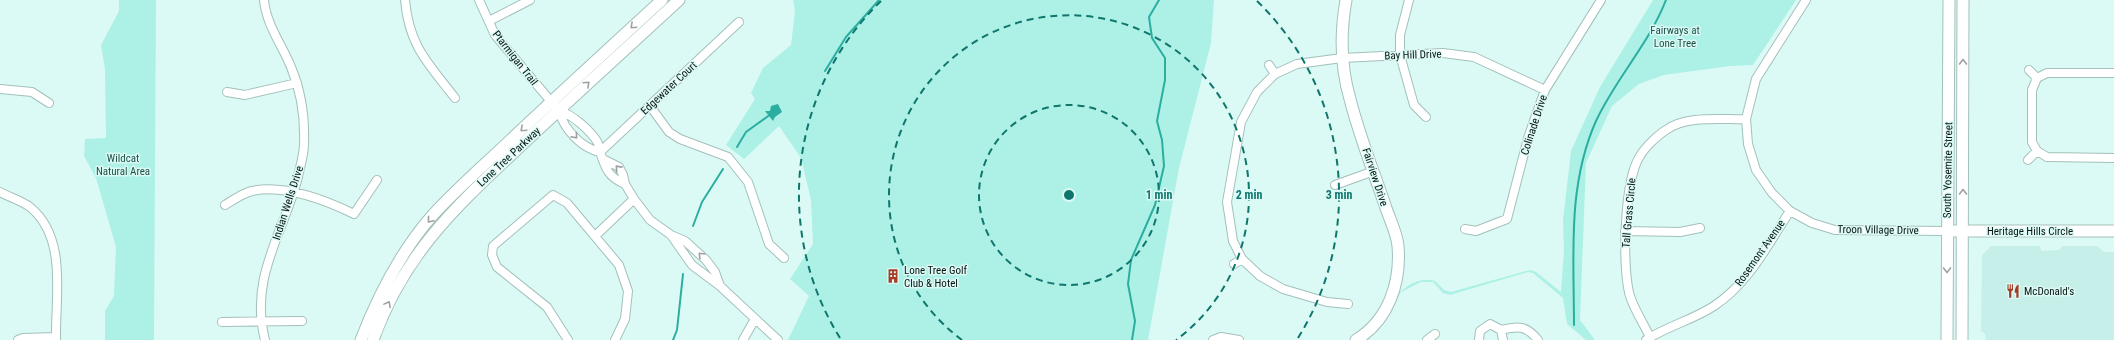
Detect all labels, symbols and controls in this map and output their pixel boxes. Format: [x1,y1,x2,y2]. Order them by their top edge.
one-way arrow [631,22,638,29]
park label: Fairways at Lone Tree [1650,24,1700,50]
street label: Ptarmigan Trail [490,28,540,88]
street label: Bay Hill Drive [1384,48,1442,62]
street label: Edgewater Court [638,59,700,117]
one-way arrow [1959,59,1967,65]
one-way arrow [583,82,590,89]
street label: Colinade Drive [1518,93,1550,157]
street label: South Yosemite Street [1941,122,1955,218]
street label: Lone Tree Parkway [475,124,544,190]
one-way arrow [520,124,528,132]
one-way arrow [570,131,578,139]
street label: Fairview Drive [1359,146,1391,208]
park label: Wildcat Natural Area [96,152,150,178]
street label: Indian Wells Drive [270,164,306,242]
one-way arrow [615,165,622,173]
street label: Tall Grass Circle [1619,177,1639,249]
centre of rings [1062,188,1076,202]
text: 1 min [1146,188,1172,202]
text: 2 min [1236,188,1262,202]
text: 3 min [1326,188,1352,202]
one-way arrow [1959,189,1967,195]
one-way arrow [427,215,434,222]
street label: Rosemont Avenue [1732,217,1788,289]
street label: Troon Village Drive [1837,223,1919,237]
street label: Heritage Hills Circle [1987,225,2073,238]
one-way arrow [698,252,706,260]
place label: Lone Tree Golf Club & Hotel [904,264,968,290]
one-way arrow [1943,267,1951,273]
building icon: Lone Tree Golf Club & Hotel [885,268,901,284]
restaurant icon: McDonald's [2005,283,2021,299]
place label: McDonald's [2024,285,2074,298]
one-way arrow [383,301,391,308]

